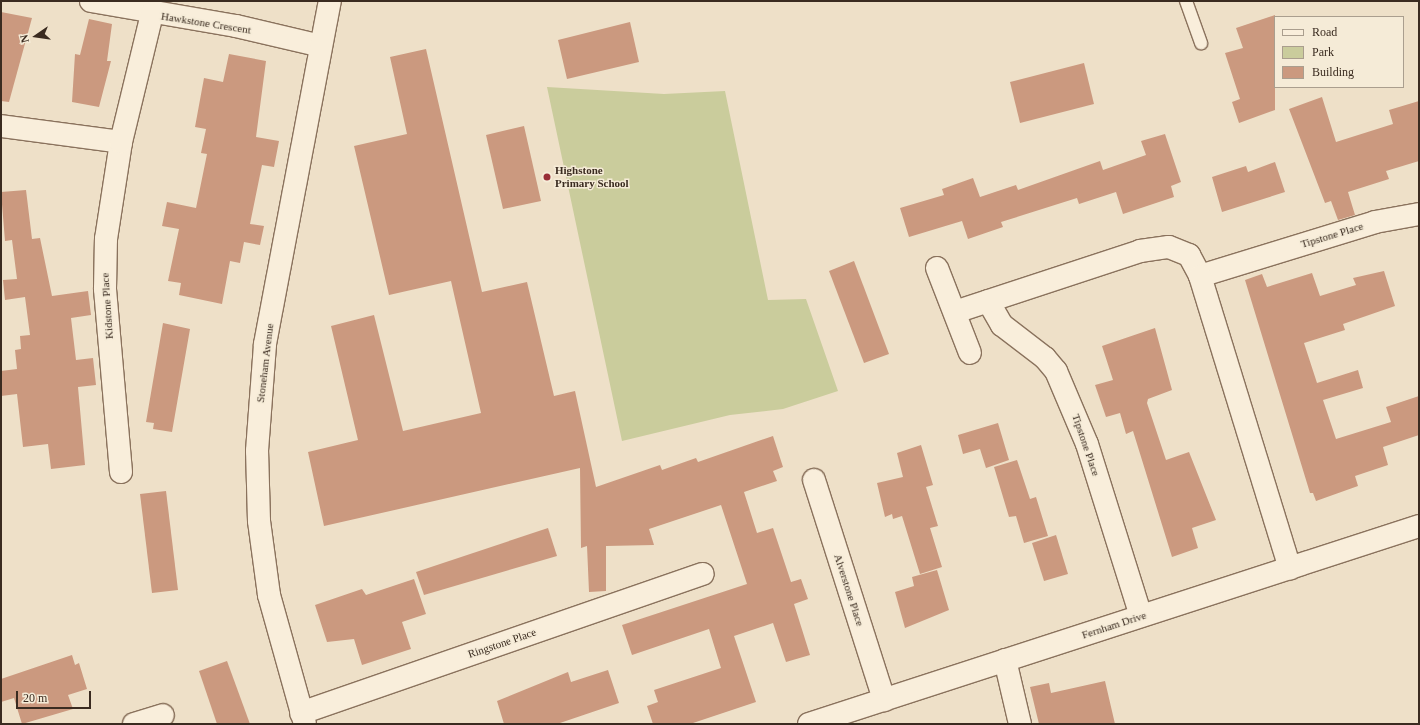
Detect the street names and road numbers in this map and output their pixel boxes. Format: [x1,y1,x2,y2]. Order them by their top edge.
street label: Hawkstone Crescent [160,9,252,37]
street label: Tipstone Place [1299,219,1365,251]
street label: Kidstone Place [98,272,116,340]
street label: Stoneham Avenue [254,322,276,404]
street label: Tipstone Place [1069,412,1103,478]
street label: Alverstone Place [831,552,867,628]
street label: Fernham Drive [1080,608,1148,642]
street label: Ringstone Place [466,625,538,661]

